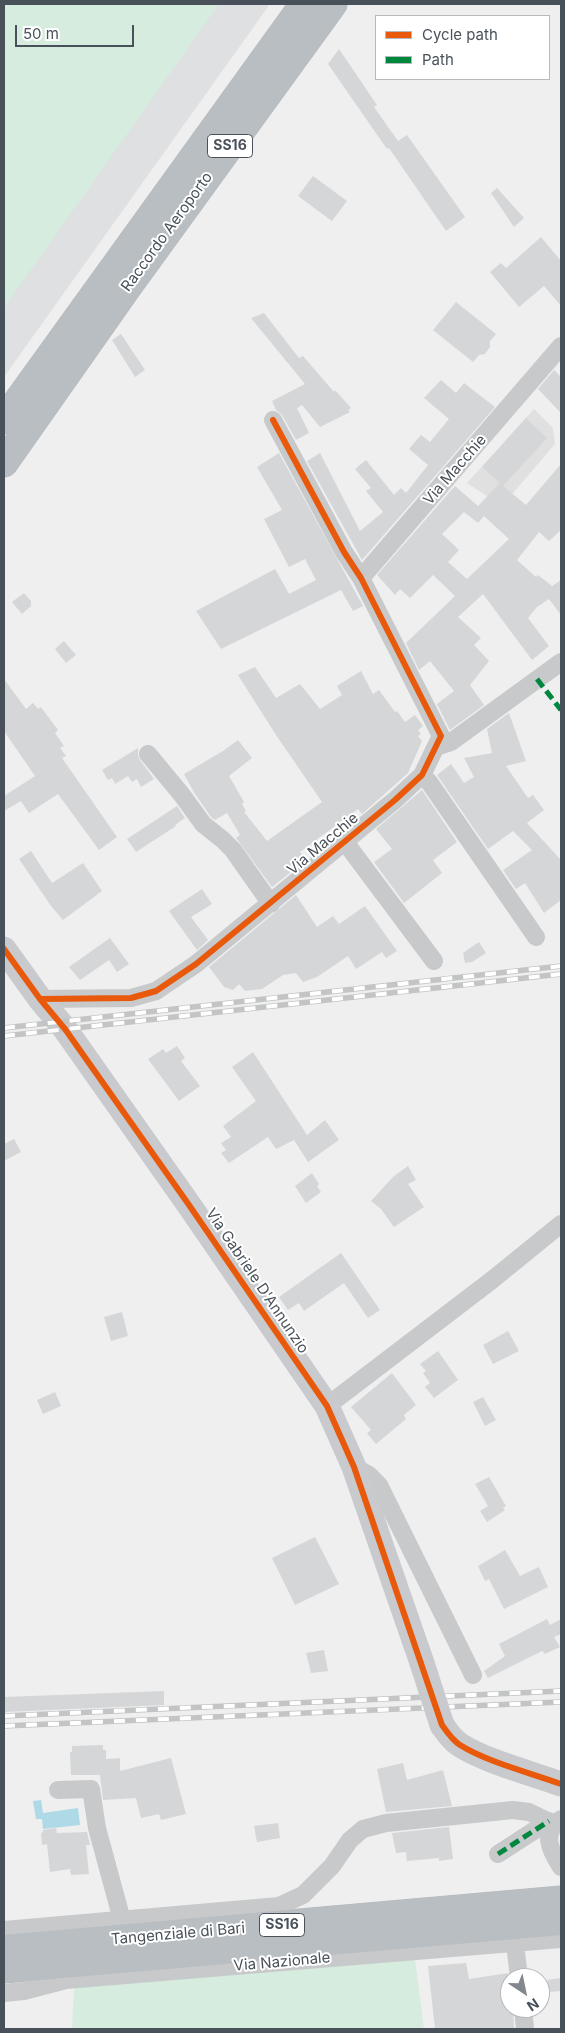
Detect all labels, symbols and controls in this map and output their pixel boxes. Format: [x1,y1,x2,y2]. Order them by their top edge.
scale bar [18,15,136,47]
legend [375,15,550,80]
text: 50 m [23,24,59,43]
text: Cycle path [422,25,498,44]
text: Path [422,50,454,69]
road number: SS16 [208,134,252,158]
street label: Raccordo Aeroporto [118,169,216,295]
street label: Via Macchie [420,431,490,509]
street label: Via Macchie [284,809,362,879]
street label: Via Gabriele D'Annunzio [202,1205,312,1357]
road number: SS16 [260,1914,304,1936]
street label: Tangenziale di Bari [110,1919,246,1949]
street label: Via Nazionale [233,1949,331,1975]
north arrow [500,1968,550,2018]
text: N [524,1995,542,2015]

